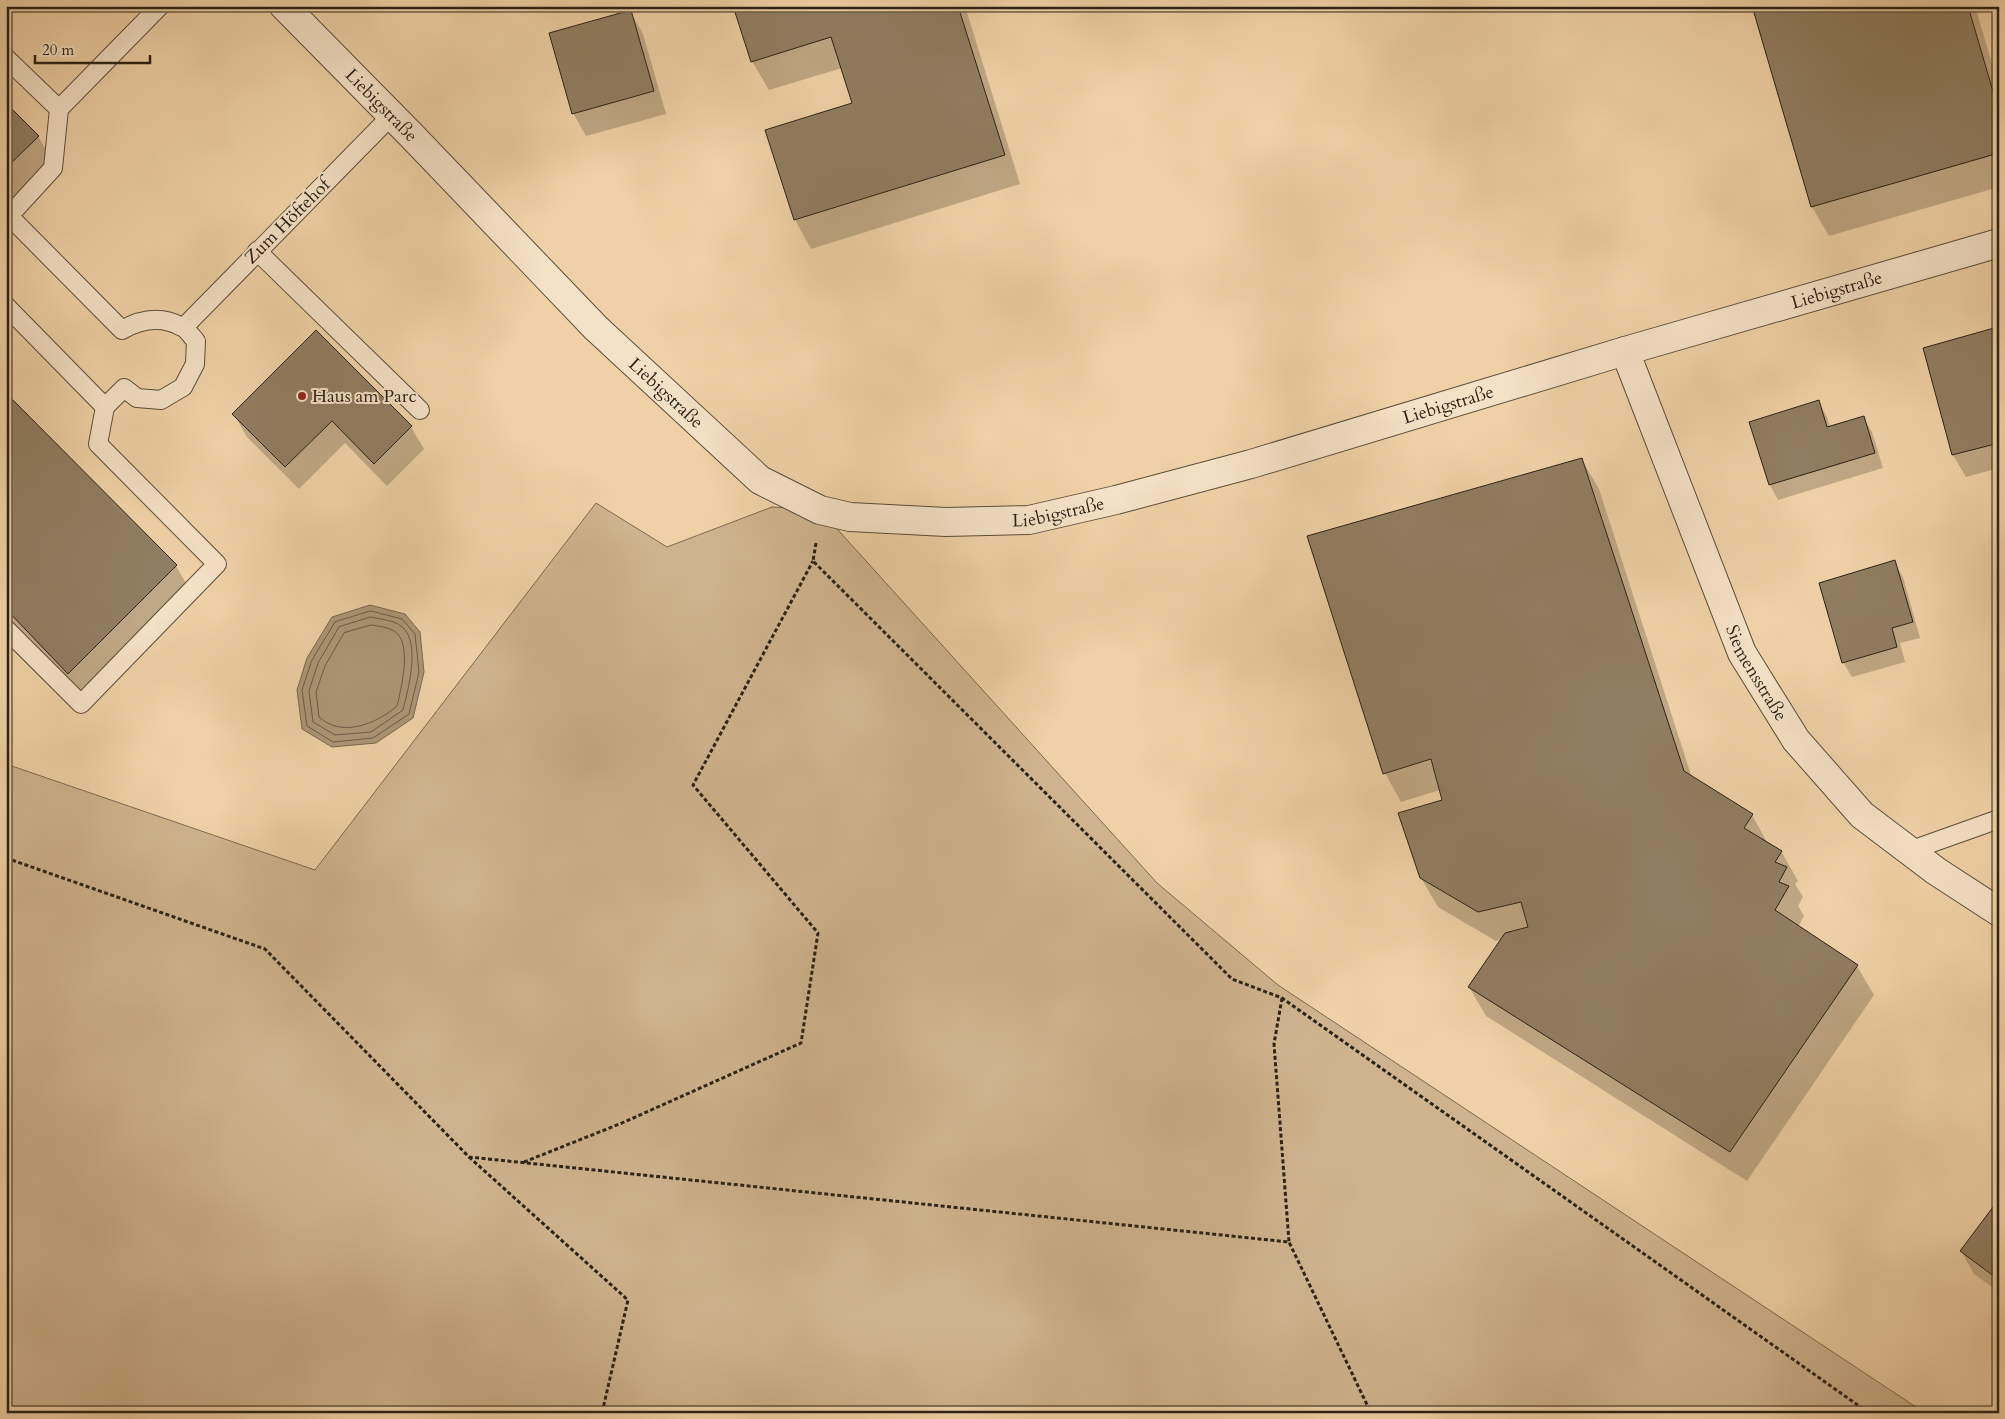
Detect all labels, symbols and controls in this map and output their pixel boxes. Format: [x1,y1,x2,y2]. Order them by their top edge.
scale bar [35,32,150,64]
text: 20 m [42,40,74,60]
street label: Liebigstraße [339,63,423,148]
street label: Zum Höftehof [239,170,338,270]
street label: Liebigstraße [1788,265,1885,315]
street label: Liebigstraße [623,352,709,434]
street label: Liebigstraße [1400,379,1497,430]
place label: Haus am Parc [312,384,417,409]
marker: Haus am Parc [296,390,308,402]
street label: Liebigstraße [1012,491,1107,533]
street label: Siemensstraße [1719,621,1793,726]

